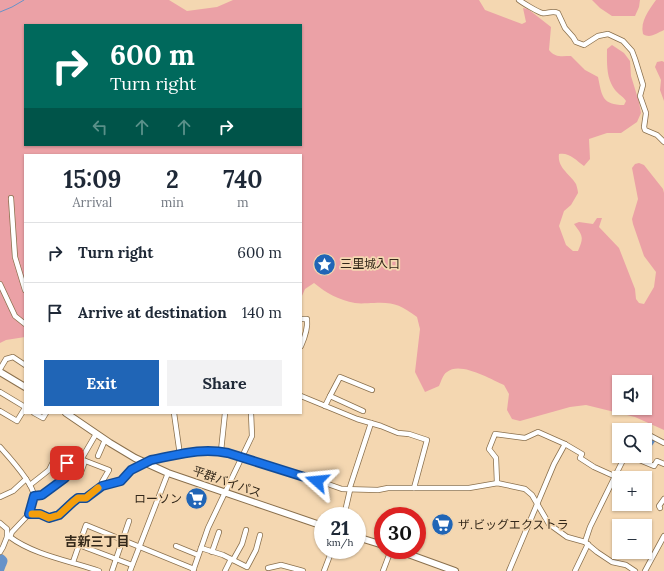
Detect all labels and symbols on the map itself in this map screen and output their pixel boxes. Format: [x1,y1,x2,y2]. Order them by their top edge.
place icon: 三里城入口 [311,251,337,277]
place label: 三里城入口 [340,256,400,271]
pin [50,446,84,480]
position arrow [296,460,338,502]
street label: 平群バイパス [191,463,264,500]
supermarket icon: ローソン [184,486,210,512]
place label: ローソン [134,491,182,506]
speed limit sign: 30 [374,507,426,559]
supermarket icon: ザ.ビッグエクストラ [430,512,456,538]
place label: ザ.ビッグエクストラ [458,517,569,532]
district label: 吉新三丁目 [64,533,130,550]

